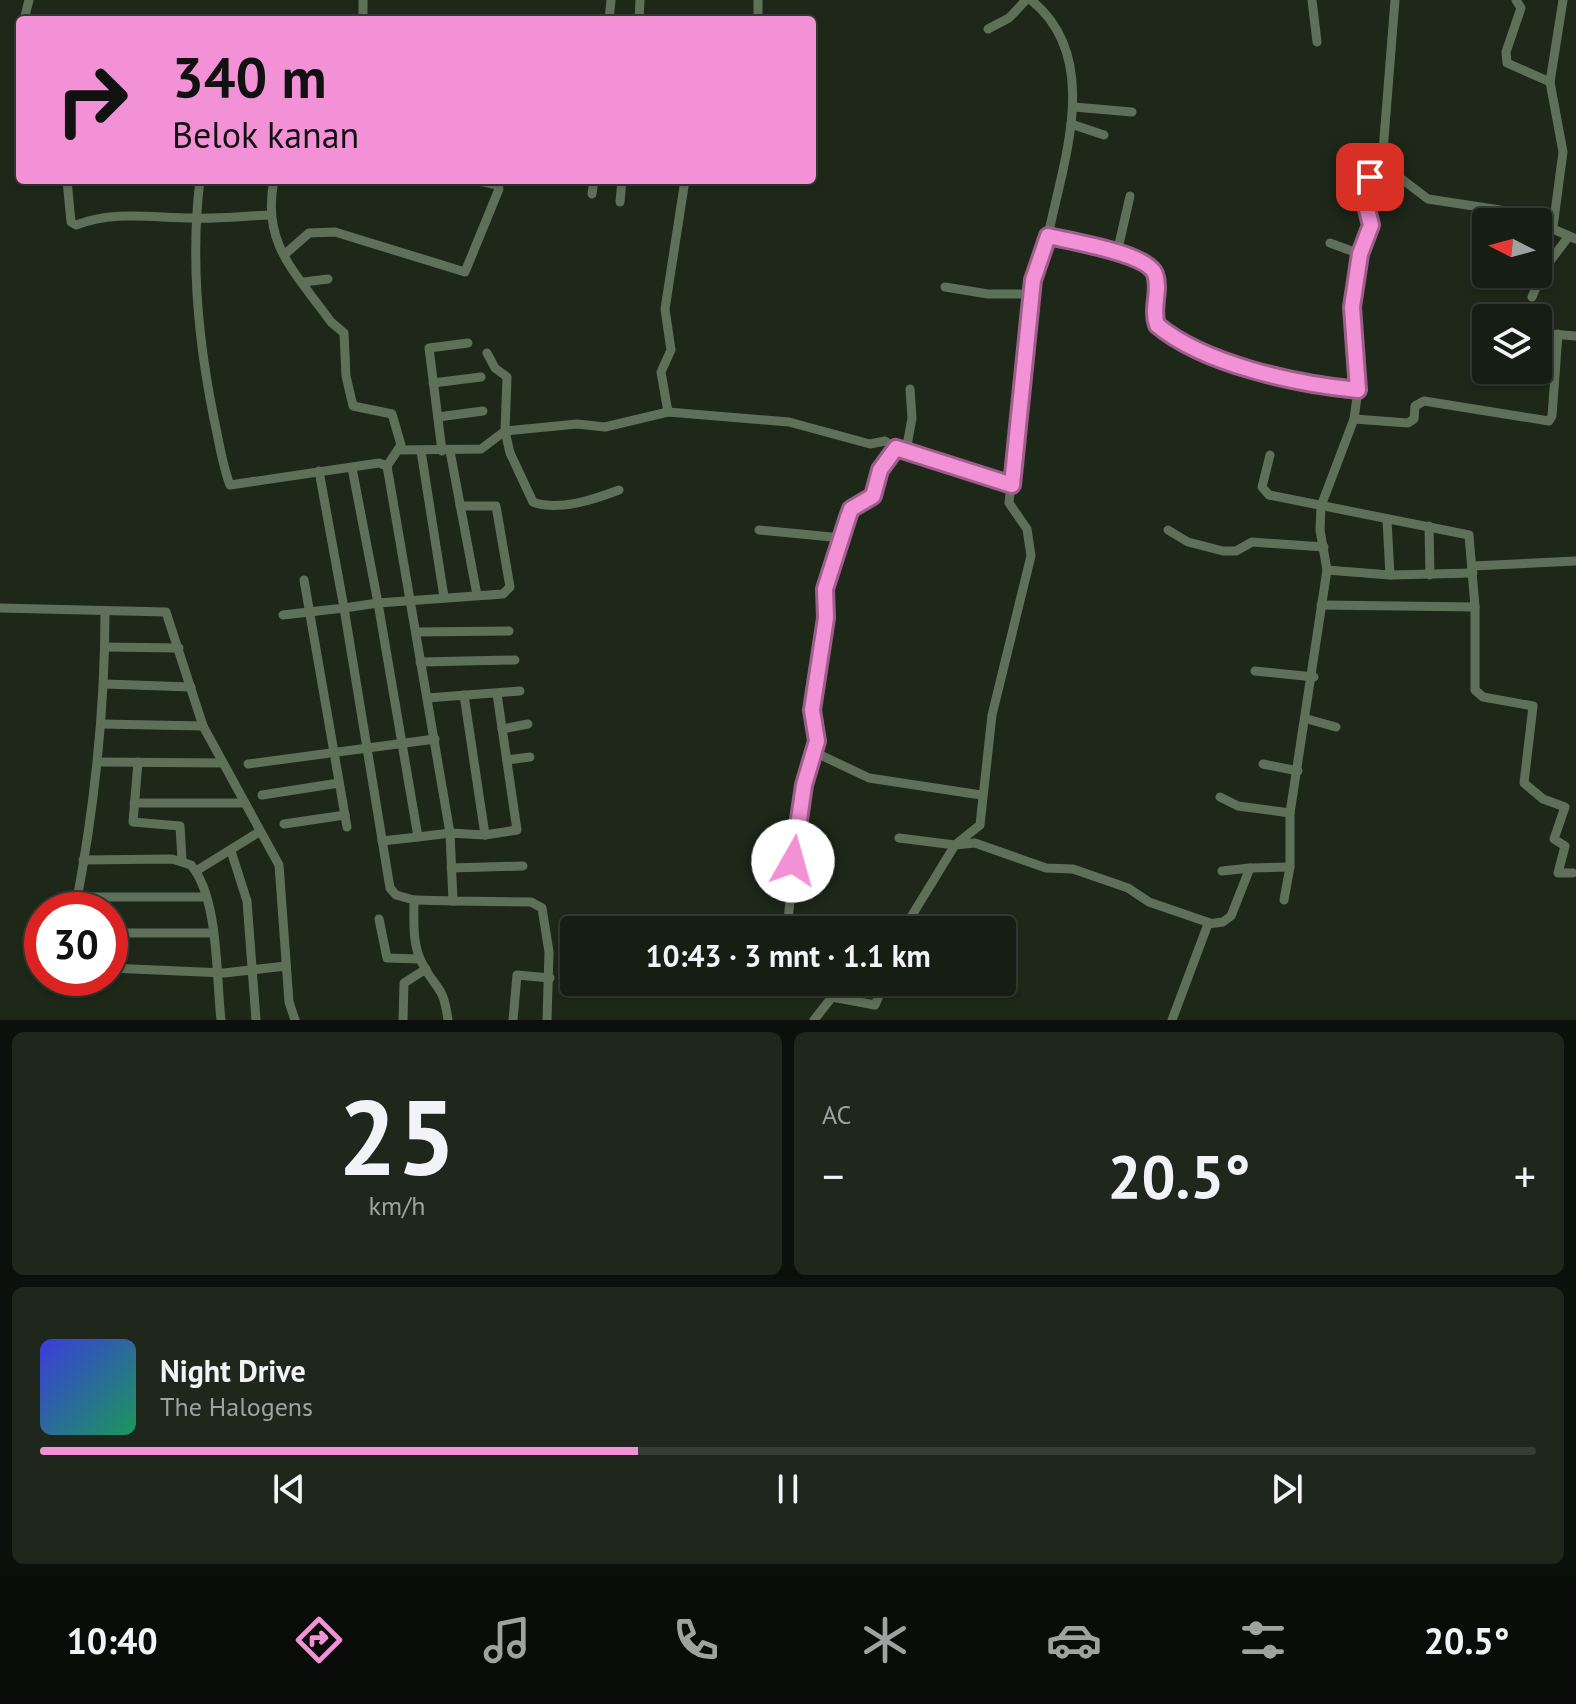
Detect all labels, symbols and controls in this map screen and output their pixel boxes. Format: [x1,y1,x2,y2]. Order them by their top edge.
text: 340 m [172,41,327,113]
icon: right [40,48,144,152]
text: Belok kanan [172,111,359,158]
pin [1336,143,1404,211]
icon: arrive [1348,155,1392,199]
north arrow [1472,208,1552,288]
map controls [1472,208,1552,384]
button: layers [1472,304,1552,384]
position arrow [751,819,835,903]
speed limit sign: 30 [24,892,128,996]
text: 10:43 · 3 mnt · 1.1 km [645,936,931,975]
text: 25 [338,1069,456,1204]
text: AC [822,1098,851,1131]
text: 20.5° [1107,1137,1251,1215]
text: − [822,1147,844,1204]
text: + [1514,1147,1536,1204]
text: km/h [369,1189,426,1222]
text: Night Drive [160,1351,306,1390]
text: The Halogens [160,1390,313,1423]
icon: previous [267,1467,311,1511]
icon: pause [766,1467,810,1511]
icon: next [1265,1467,1309,1511]
icon: directions [291,1612,347,1668]
icon: music [479,1612,535,1668]
icon: phone [668,1612,724,1668]
icon: climate [857,1612,913,1668]
icon: car [1046,1612,1102,1668]
icon: filters [1235,1612,1291,1668]
text: 10:40 [66,1617,158,1664]
text: 20.5° [1424,1617,1510,1664]

